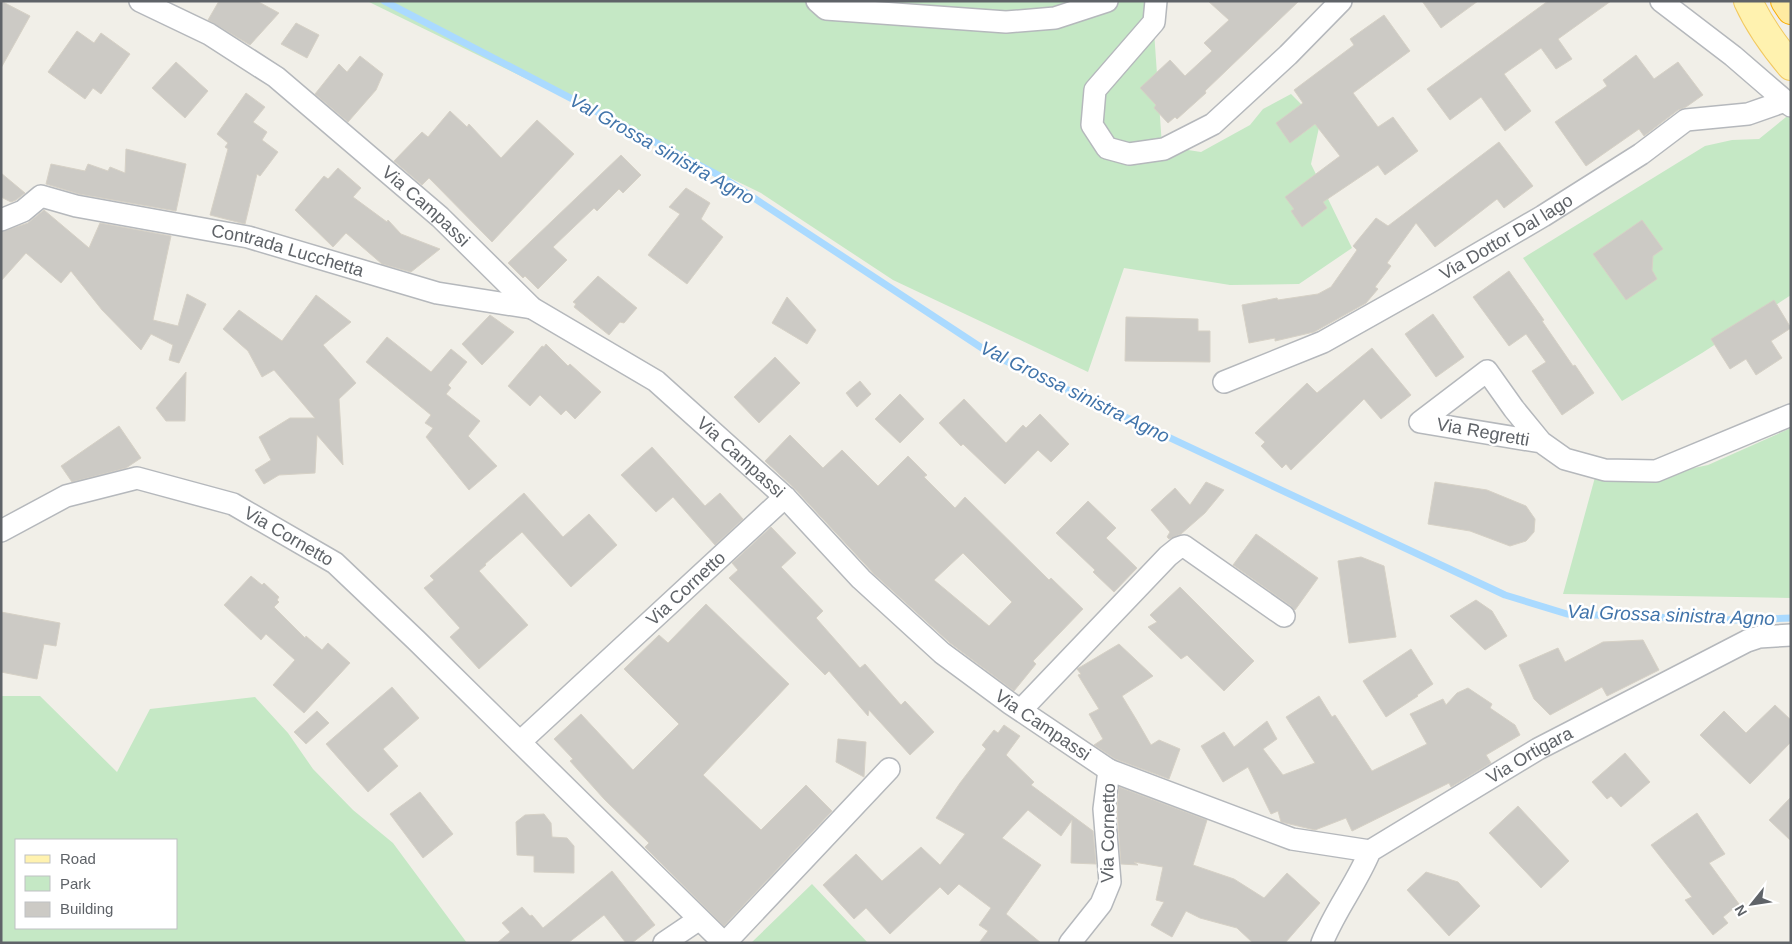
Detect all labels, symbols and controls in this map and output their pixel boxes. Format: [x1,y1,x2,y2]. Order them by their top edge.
water label: Val Grossa sinistra Agno [566,89,758,209]
street label: Via Campassi [378,162,474,251]
street label: Via Dottor Dal lago [1436,190,1576,284]
street label: Contrada Lucchetta [210,221,367,281]
water label: Val Grossa sinistra Agno [977,337,1173,447]
street label: Via Campassi [693,413,789,502]
street label: Via Regretti [1435,414,1531,450]
street label: Via Cornetto [241,503,337,570]
street label: Via Cornetto [643,547,729,630]
water label: Val Grossa sinistra Agno [1567,601,1775,629]
street label: Via Campassi [991,686,1094,765]
street label: Via Ortigara [1483,722,1577,788]
street label: Via Cornetto [1097,783,1119,883]
legend [15,839,178,929]
text: Road [60,850,96,867]
text: Park [60,875,91,892]
north arrow [1727,879,1777,929]
text: Building [60,900,113,917]
text: N [1731,902,1750,919]

